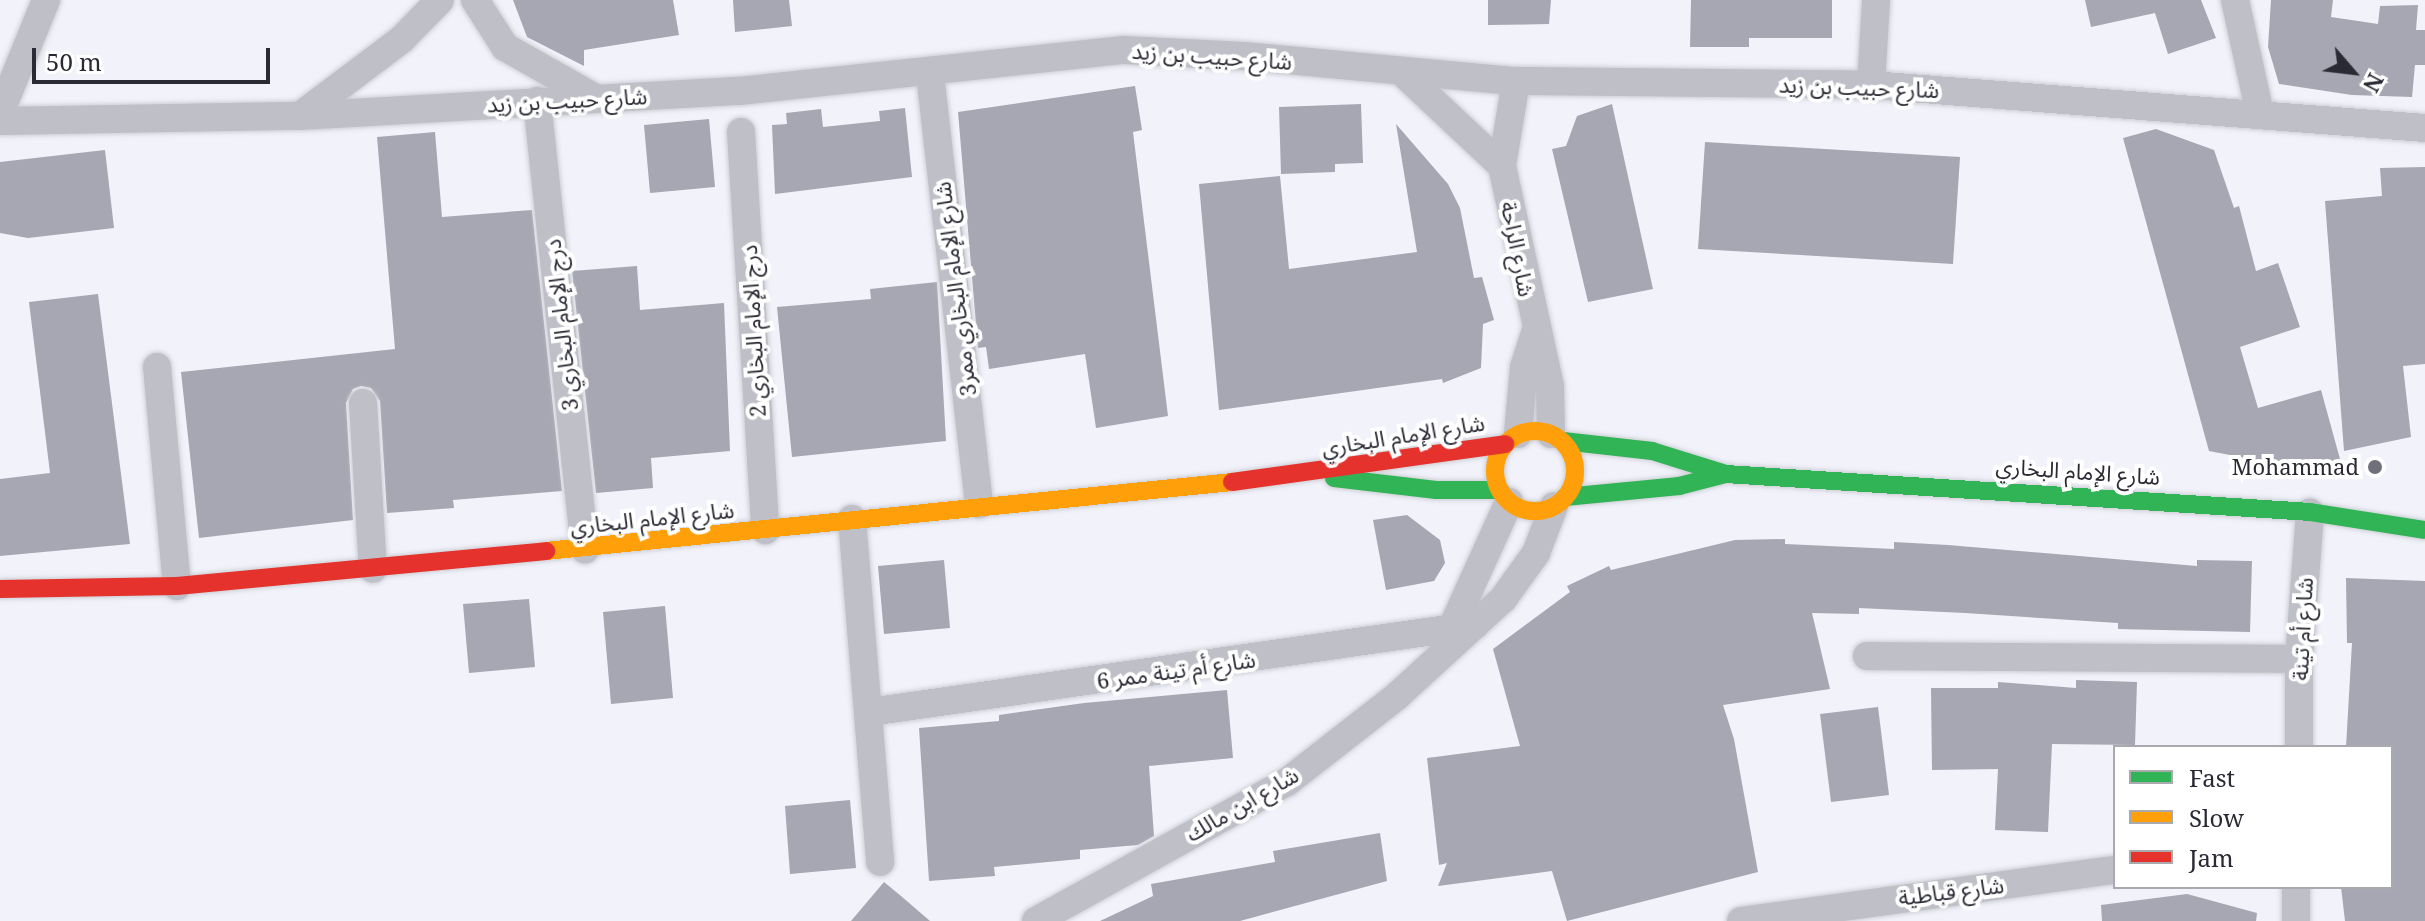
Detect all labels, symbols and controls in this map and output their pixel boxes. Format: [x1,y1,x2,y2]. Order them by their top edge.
scale bar [36,32,274,82]
north arrow [2313,32,2393,112]
street label: شارع حبيب بن زيد [1131,37,1293,75]
text: 50 m [46,45,102,78]
text: N [2357,69,2392,98]
street label: شارع حبيب بن زيد [1778,71,1940,103]
street label: شارع حبيب بن زيد [486,83,648,117]
street label: شارع الإمام البخاري ممر3 [929,180,981,398]
street label: شارع الراحة [1496,199,1540,299]
street label: درج الإمام البخاري 3 [539,238,583,412]
street label: درج الإمام البخاري 2 [735,244,771,418]
street label: شارع الإمام البخاري [1320,409,1486,461]
street label: شارع الإمام البخاري [1995,452,2161,490]
place label: Mohammad [2232,454,2359,480]
marker: Mohammad [2366,458,2384,476]
street label: شارع الإمام البخاري [569,496,735,540]
street label: شارع أم تينة [2286,577,2318,681]
street label: شارع أم تينة ممر 6 [1095,646,1257,694]
legend [2113,745,2393,889]
street label: شارع ابن مالك [1181,761,1303,847]
text: Fast [2189,761,2235,794]
text: Slow [2189,801,2244,834]
text: Jam [2189,841,2234,874]
street label: شارع قباطية [1897,871,2005,911]

